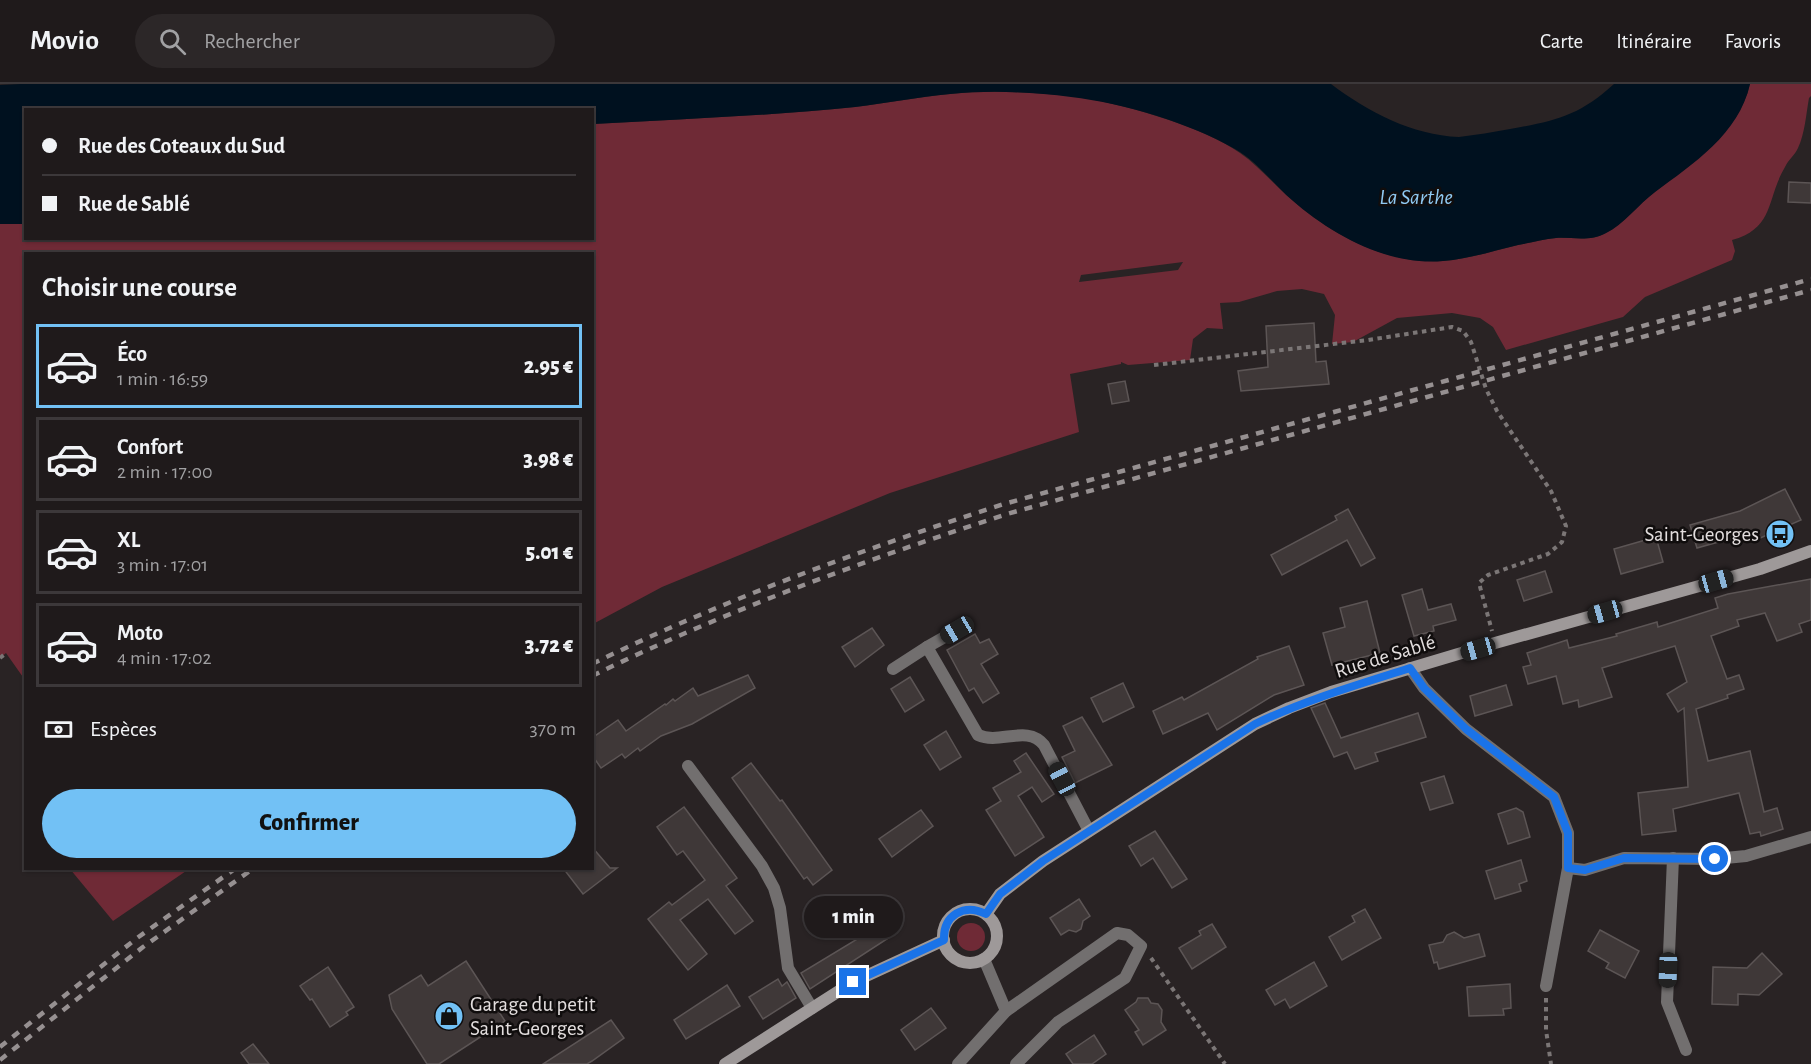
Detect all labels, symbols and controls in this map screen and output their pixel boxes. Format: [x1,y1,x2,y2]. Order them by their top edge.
search box [135,14,555,68]
icon: search [156,25,189,58]
text: Movio [30,27,99,55]
text: Rechercher [204,30,300,52]
text: Carte [1540,31,1583,52]
text: Itinéraire [1616,31,1692,52]
text: Favoris [1725,31,1781,52]
text: Rue des Coteaux du Sud [78,135,285,157]
water label: La Sarthe [1379,186,1453,208]
text: Rue de Sablé [78,193,190,215]
text: Choisir une course [42,274,237,301]
icon: car [45,339,99,393]
text: Éco [117,343,147,365]
text: 2.95 € [524,355,573,377]
text: 1 min · 16:59 [117,369,208,389]
icon: car [45,432,99,486]
text: Confort [117,436,183,458]
text: 3.98 € [523,448,573,470]
text: 2 min · 17:00 [117,462,213,482]
bus stop icon: Saint-Georges [1764,518,1796,550]
place label: Saint-Georges [1645,524,1759,545]
icon: car [45,525,99,579]
text: XL [117,529,140,551]
text: 5.01 € [526,541,573,563]
text: 3 min · 17:01 [117,555,208,575]
car [1696,567,1736,595]
car [1585,598,1625,626]
car [937,613,977,647]
icon: car [45,618,99,672]
text: Moto [117,622,163,644]
street label: Rue de Sablé [1332,631,1438,682]
text: 3.72 € [525,634,573,656]
car [1458,635,1498,663]
text: 4 min · 17:02 [117,648,212,668]
icon: cash [42,713,75,746]
text: Espèces [90,718,157,740]
text: 370 m [530,719,576,739]
car [1046,759,1078,799]
button: Confirmer [42,789,576,858]
route start [1701,845,1728,872]
callout: 1 min [804,895,902,937]
text: 1 min [832,907,875,927]
car [1658,952,1678,988]
route end [839,968,866,995]
place label: Garage du petit Saint-Georges [470,994,596,1039]
shop icon: Garage du petit Saint-Georges [433,1000,465,1032]

